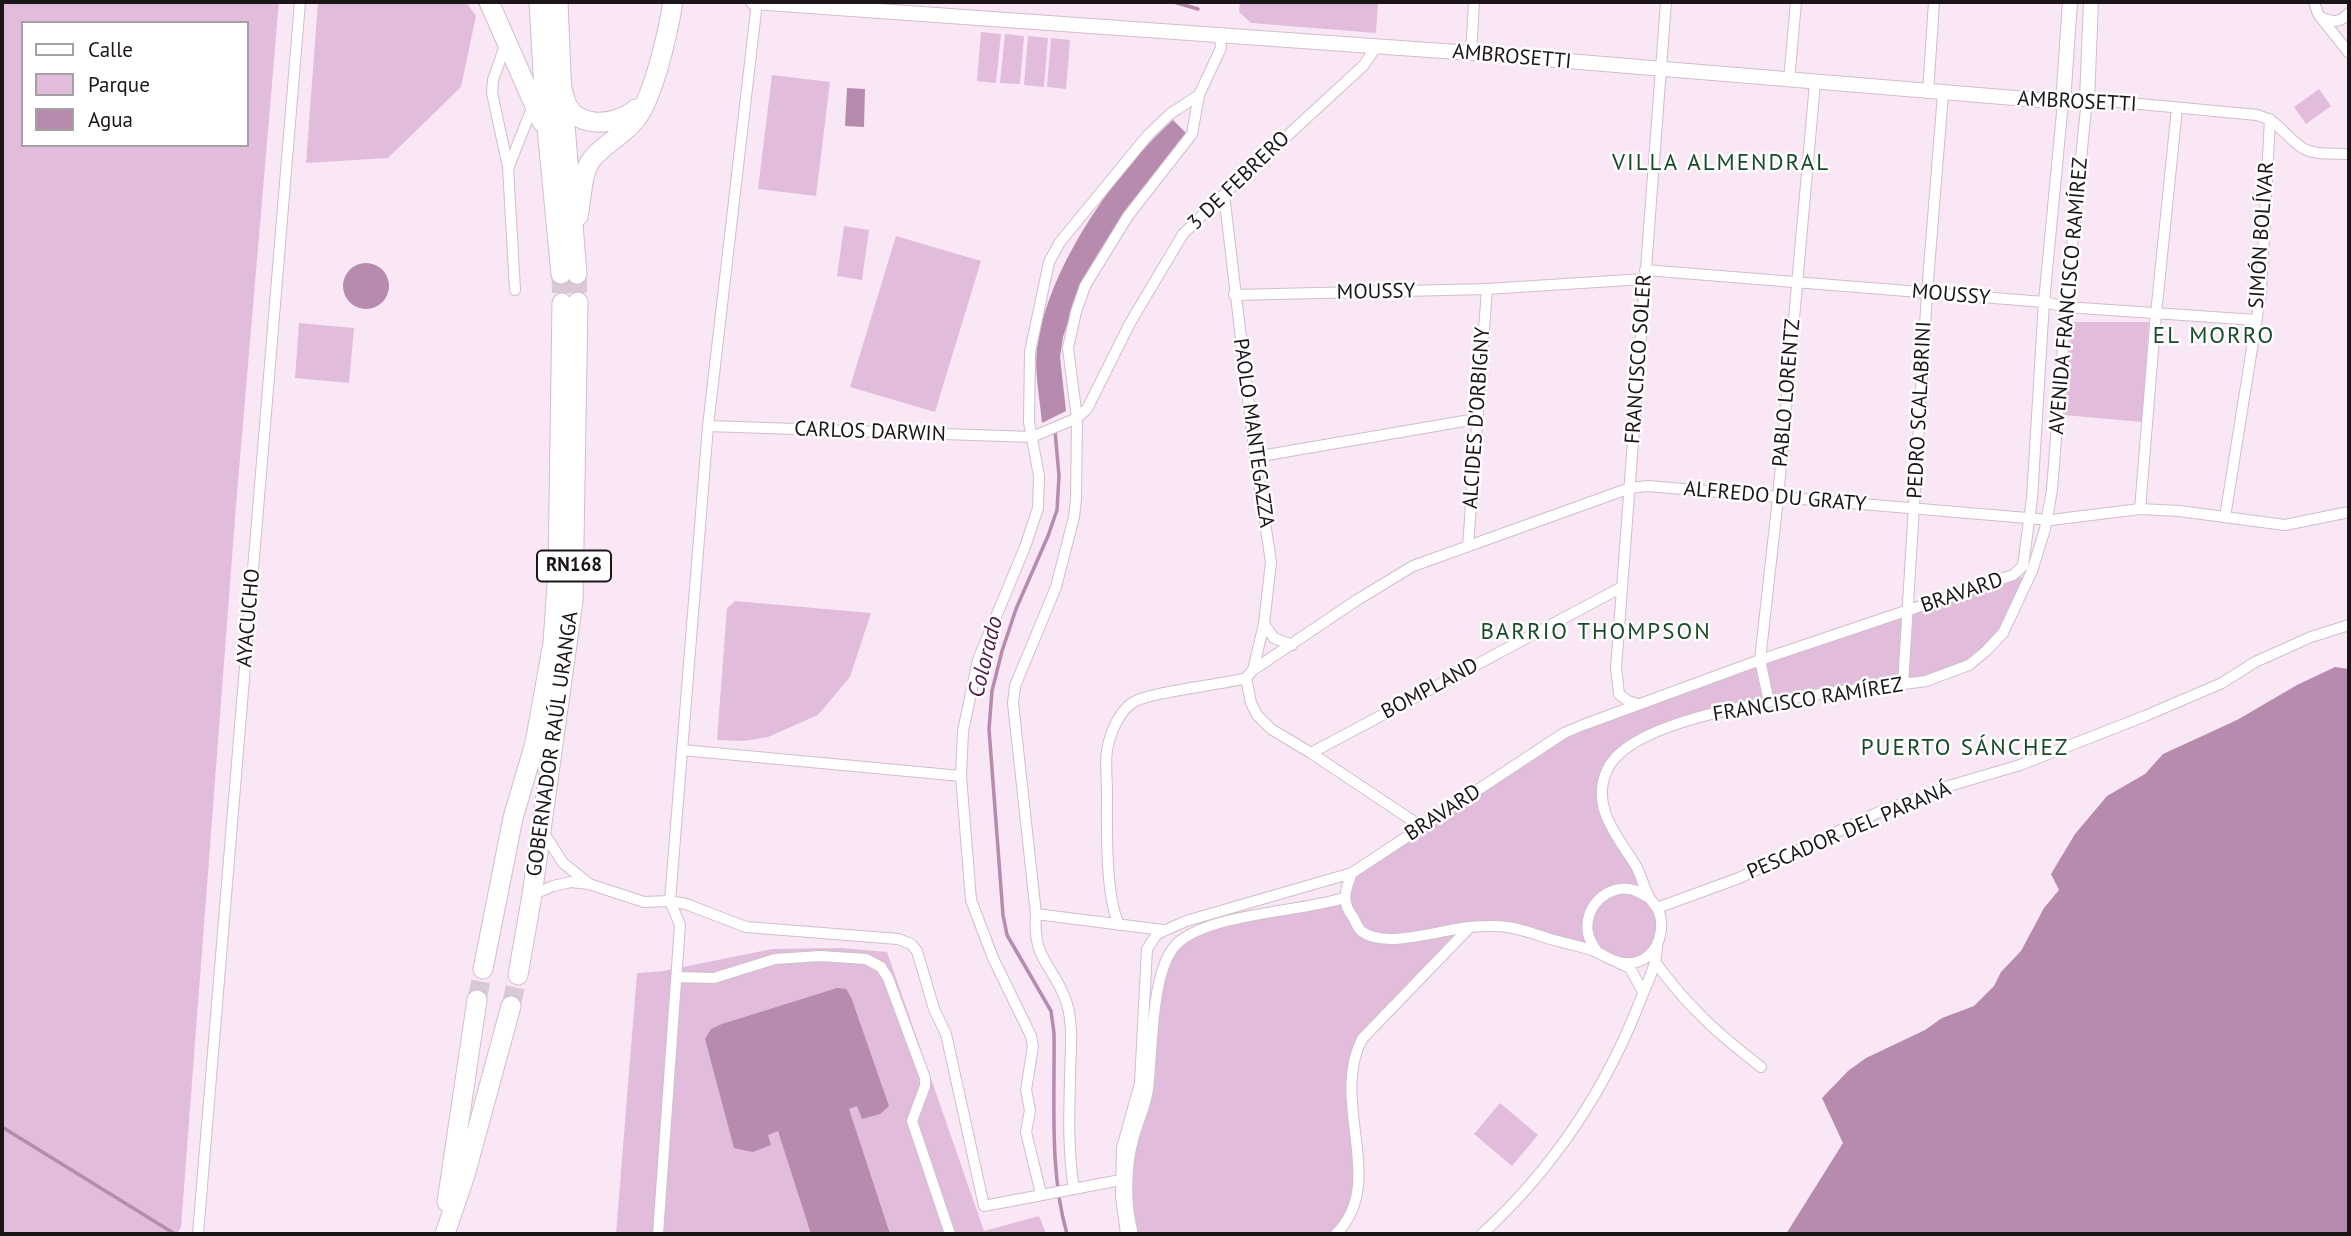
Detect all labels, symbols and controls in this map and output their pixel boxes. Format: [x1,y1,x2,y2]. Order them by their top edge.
legend [21,21,248,147]
text: Calle [88,36,133,63]
street label: AMBROSETTI [1451,39,1573,75]
text: Parque [88,71,150,98]
street label: AMBROSETTI [2017,86,2137,118]
text: Agua [88,106,133,133]
street label: 3 DE FEBRERO [1183,126,1295,236]
district label: VILLA ALMENDRAL [1614,149,1828,177]
street label: AVENIDA FRANCISCO RAMÍREZ [2044,156,2094,436]
street label: SIMÓN BOLÍVAR [2244,161,2280,309]
street label: FRANCISCO SOLER [1621,273,1657,445]
street label: MOUSSY [1336,279,1416,305]
street label: MOUSSY [1911,279,1991,311]
street label: PABLO LORENTZ [1768,318,1806,468]
street label: PEDRO SCALABRINI [1903,321,1937,499]
district label: EL MORRO [2154,322,2274,350]
street label: ALCIDES D'ORBIGNY [1458,326,1496,510]
street label: PAOLO MANTEGAZZA [1227,337,1279,529]
street label: CARLOS DARWIN [794,417,946,447]
street label: ALFREDO DU GRATY [1683,476,1867,518]
road number: RN168 [537,551,611,582]
street label: BRAVARD [1918,567,2006,619]
street label: AYACUCHO [232,568,266,668]
street label: GOBERNADOR RAÚL URANGA [522,610,584,878]
water label: Colorado [963,614,1009,700]
district label: BARRIO THOMPSON [1482,618,1710,646]
street label: BOMPLAND [1377,653,1483,725]
street label: FRANCISCO RAMÍREZ [1711,673,1905,727]
district label: PUERTO SÁNCHEZ [1862,734,2068,762]
street label: PESCADOR DEL PARANÁ [1743,777,1955,885]
street label: BRAVARD [1400,779,1486,847]

